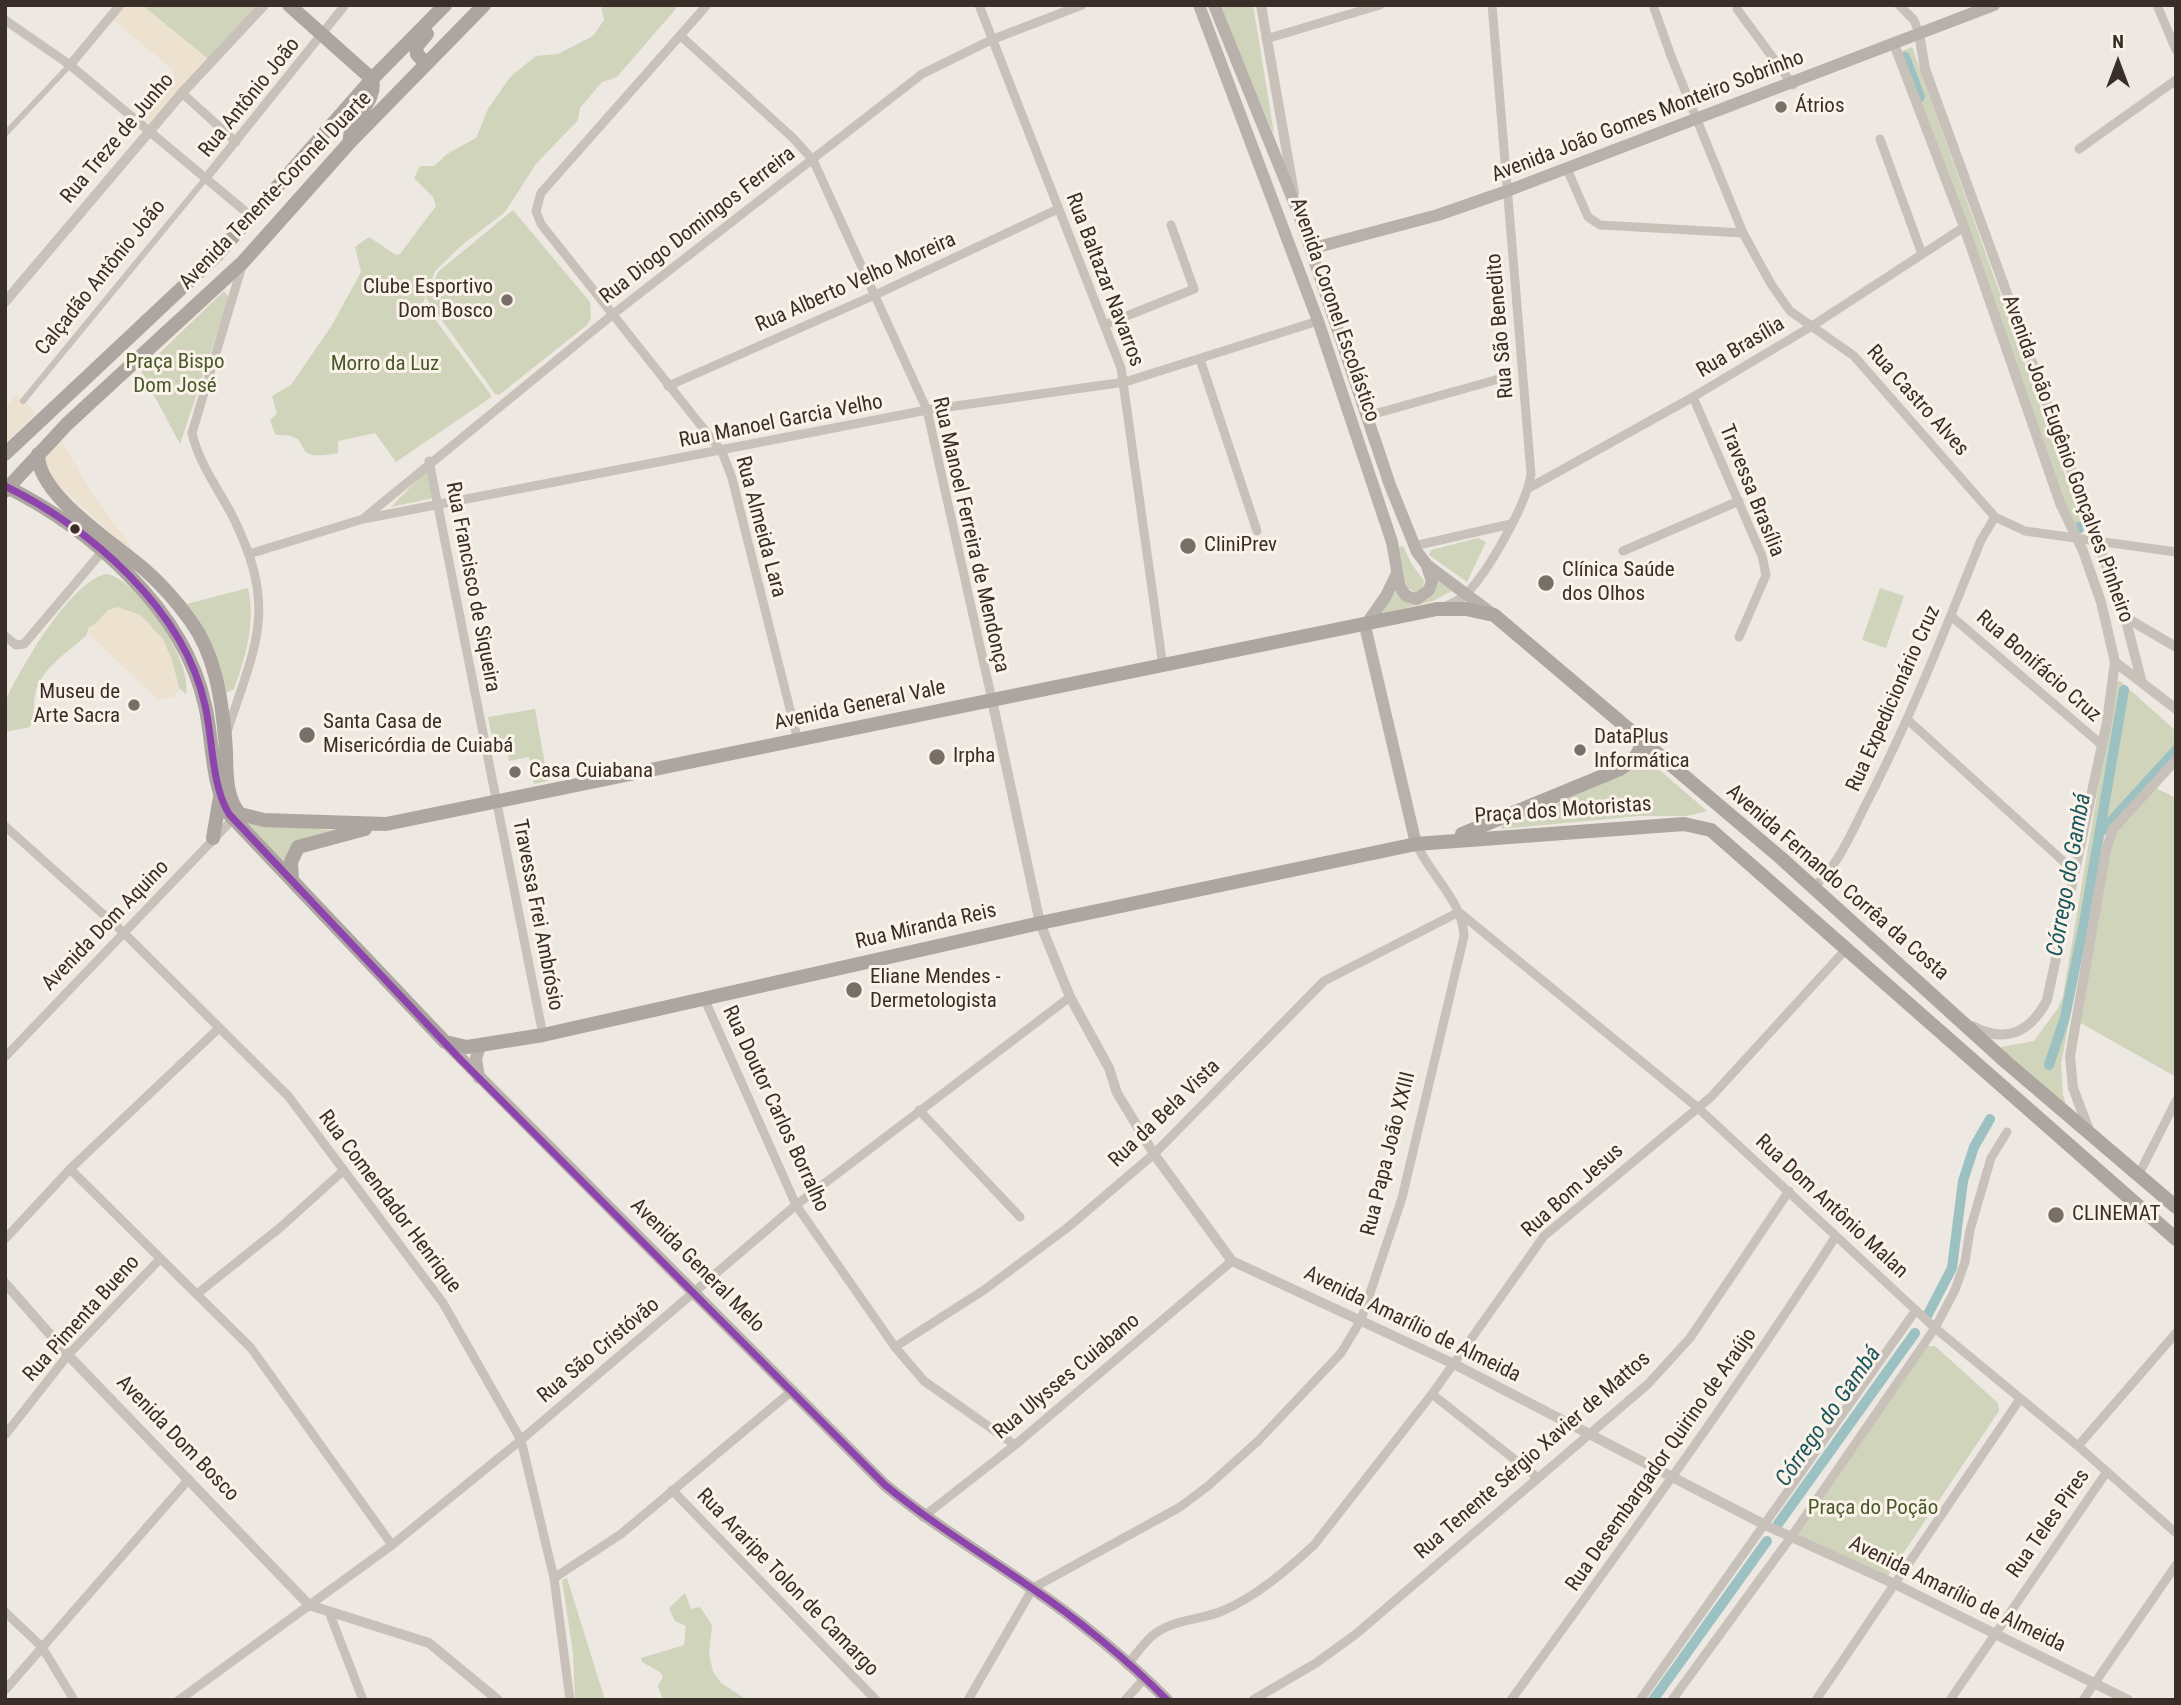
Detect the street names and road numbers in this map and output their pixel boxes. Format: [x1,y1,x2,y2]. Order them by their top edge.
street label: Rua Antônio João [194,33,306,163]
street label: Avenida João Gomes Monteiro Sobrinho [1488,46,1808,188]
street label: Rua Treze de Junho [56,69,180,209]
street label: Avenida Tenente-Coronel Duarte [175,87,377,295]
street label: Rua Diogo Domingos Ferreira [595,142,801,310]
street label: Rua Baltazar Navarros [1059,190,1149,370]
street label: Calçadão Antônio João [31,195,171,361]
street label: Avenida Coronel Escolástico [1284,195,1384,425]
street label: Rua Alberto Velho Moreira [752,227,960,339]
street label: Rua São Benedito [1482,252,1520,400]
street label: Avenida João Eugênio Gonçalves Pinheiro [1996,292,2138,626]
street label: Rua Brasília [1693,312,1789,384]
street label: Rua Castro Alves [1861,340,1973,462]
street label: Rua Manoel Garcia Velho [677,390,885,454]
street label: Rua Manoel Ferreira de Mendonça [926,395,1014,675]
street label: Travessa Brasília [1713,421,1789,561]
street label: Rua Almeida Lara [729,454,791,600]
street label: Rua Francisco de Siqueira [439,480,505,694]
street label: Rua Expedicionário Cruz [1842,602,1946,796]
street label: Rua Bonifácio Cruz [1970,606,2106,728]
street label: Avenida General Vale [772,676,948,736]
street label: Avenida Fernando Corrêa da Costa [1721,780,1953,986]
street label: Praça dos Motoristas [1474,792,1652,830]
street label: Travessa Frei Ambrósio [506,817,568,1013]
street label: Avenida Dom Aquino [37,855,175,997]
street label: Rua Miranda Reis [853,899,999,955]
street label: Rua Doutor Carlos Borralho [716,1002,834,1216]
street label: Rua da Bela Vista [1104,1055,1226,1173]
street label: Rua Papa João XXIII [1356,1069,1422,1239]
street label: Rua Comendador Henrique [312,1106,466,1298]
street label: Rua Dom Antônio Malan [1749,1130,1913,1284]
street label: Rua Bom Jesus [1517,1139,1629,1243]
street label: Avenida General Melo [625,1194,769,1338]
street label: Rua Pimenta Bueno [19,1250,145,1388]
street label: Avenida Amarílio de Almeida [1300,1262,1524,1388]
street label: Rua São Cristóvão [533,1293,665,1409]
street label: Rua Ulysses Cuiabano [989,1309,1145,1445]
street label: Rua Desembargador Quirino de Araújo [1561,1324,1763,1596]
street label: Rua Tenente Sérgio Xavier de Mattos [1410,1347,1656,1565]
street label: Avenida Dom Bosco [110,1371,244,1507]
street label: Rua Teles Pires [2002,1465,2096,1583]
street label: Rua Araripe Tolon de Camargo [691,1484,883,1682]
street label: Avenida Amarílio de Almeida [1845,1532,2069,1658]

